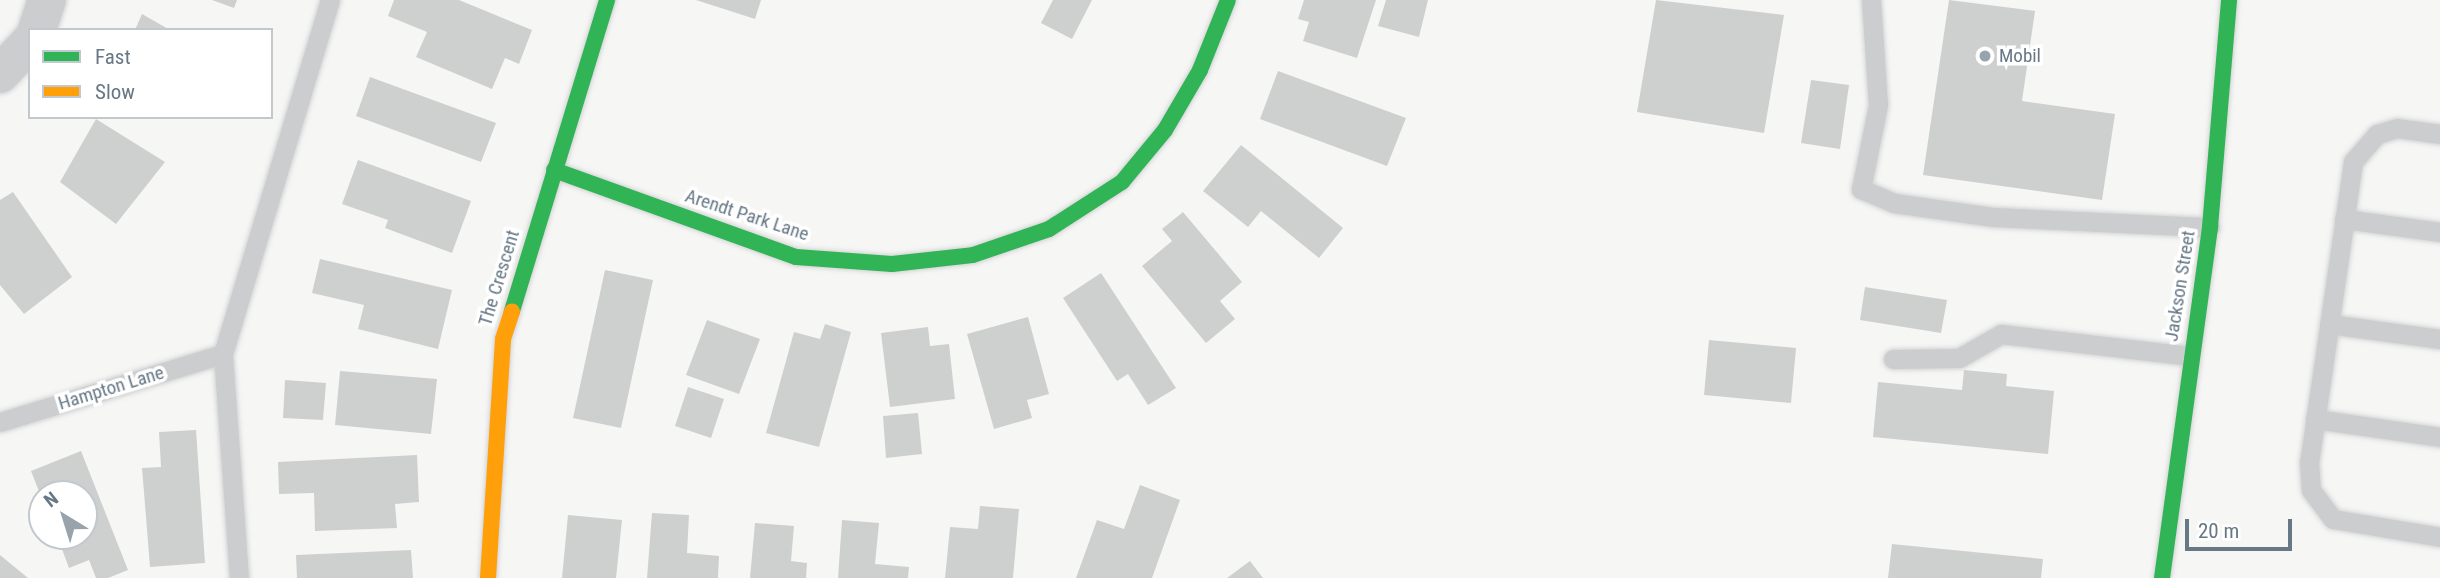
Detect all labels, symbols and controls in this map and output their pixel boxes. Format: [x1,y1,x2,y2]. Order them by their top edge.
legend [28,28,273,119]
text: Fast [95,45,131,69]
place label: Mobil [1999,45,2041,67]
marker: Mobil [1977,48,1993,64]
text: Slow [95,80,135,104]
street label: Arendt Park Lane [682,184,812,246]
street label: The Crescent [474,227,524,329]
street label: Jackson Street [2160,229,2200,343]
street label: Hampton Lane [55,361,167,415]
north arrow [28,480,98,550]
text: N [39,487,63,512]
scale bar [2188,504,2295,548]
text: 20 m [2198,519,2239,543]

